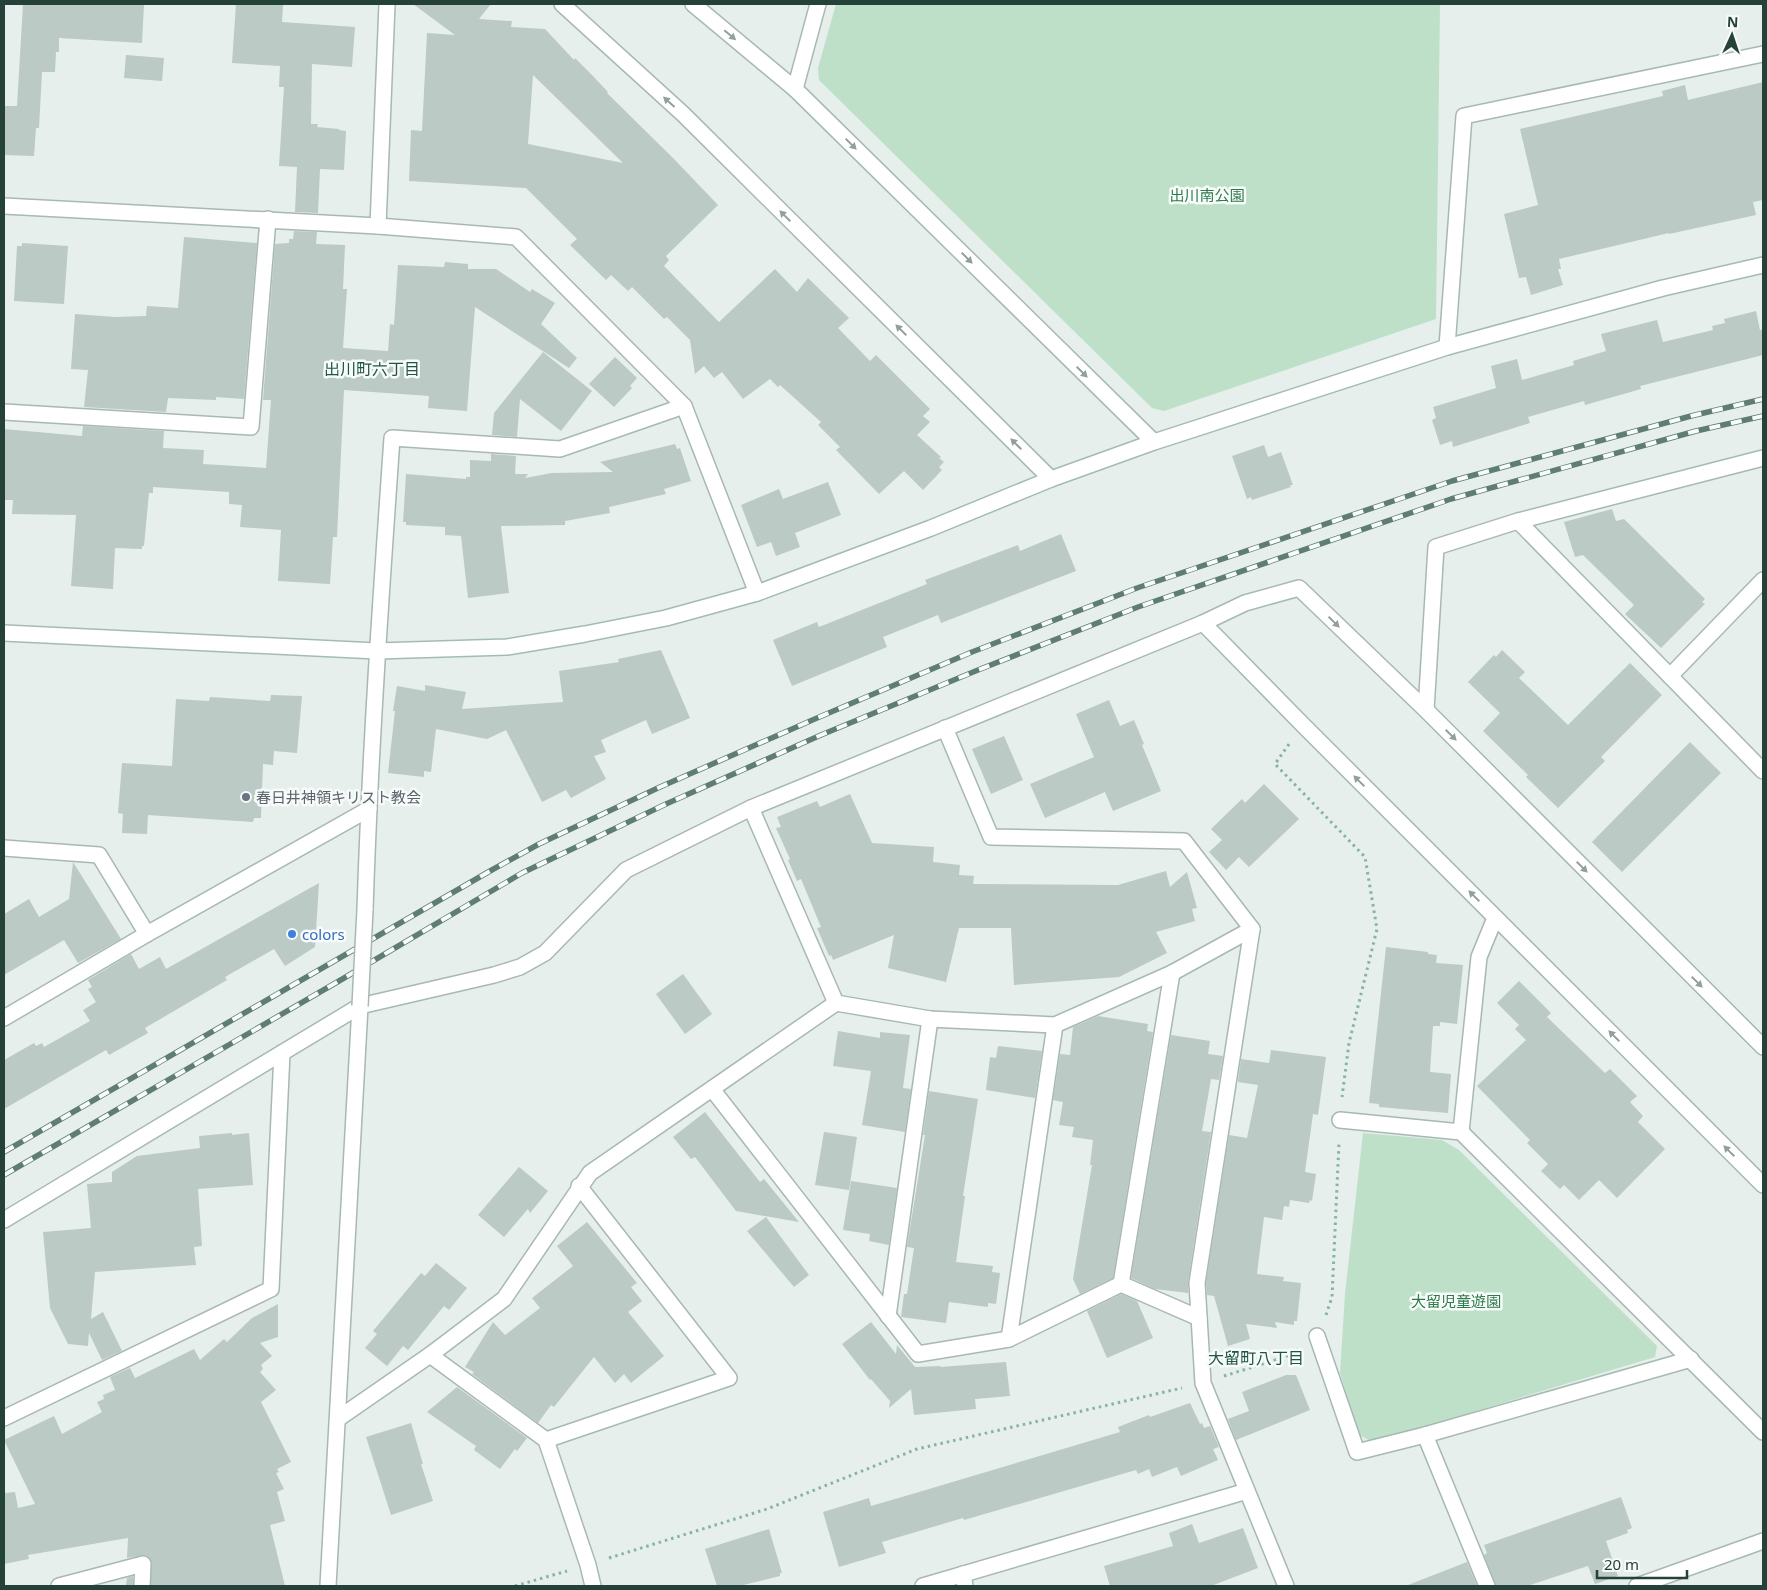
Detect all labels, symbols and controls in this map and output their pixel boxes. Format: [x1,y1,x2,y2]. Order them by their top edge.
north arrow [1707,10,1757,60]
text: N [1727,12,1739,31]
one-way arrow [724,29,736,40]
one-way arrow [664,96,676,108]
one-way arrow [844,138,856,150]
park label: 出川南公園 [1169,185,1245,205]
one-way arrow [779,210,791,222]
one-way arrow [960,252,972,264]
one-way arrow [895,324,907,336]
district label: 出川町六丁目 [324,358,420,380]
one-way arrow [1076,366,1088,378]
one-way arrow [1010,438,1022,450]
one-way arrow [1328,616,1340,628]
one-way arrow [1444,729,1456,741]
one-way arrow [1353,776,1365,788]
place label: 春日井神領キリスト教会 [256,787,421,807]
marker: 春日井神領キリスト教会 [240,791,252,803]
one-way arrow [1576,861,1588,873]
one-way arrow [1468,891,1480,903]
place label: colors [302,924,345,944]
marker: colors [286,928,298,940]
one-way arrow [1691,976,1703,988]
one-way arrow [1608,1030,1620,1042]
one-way arrow [1723,1145,1735,1157]
park label: 大留児童遊園 [1411,1291,1501,1311]
district label: 大留町八丁目 [1208,1347,1304,1369]
scale bar [1597,1548,1687,1580]
text: 20 m [1604,1554,1639,1574]

